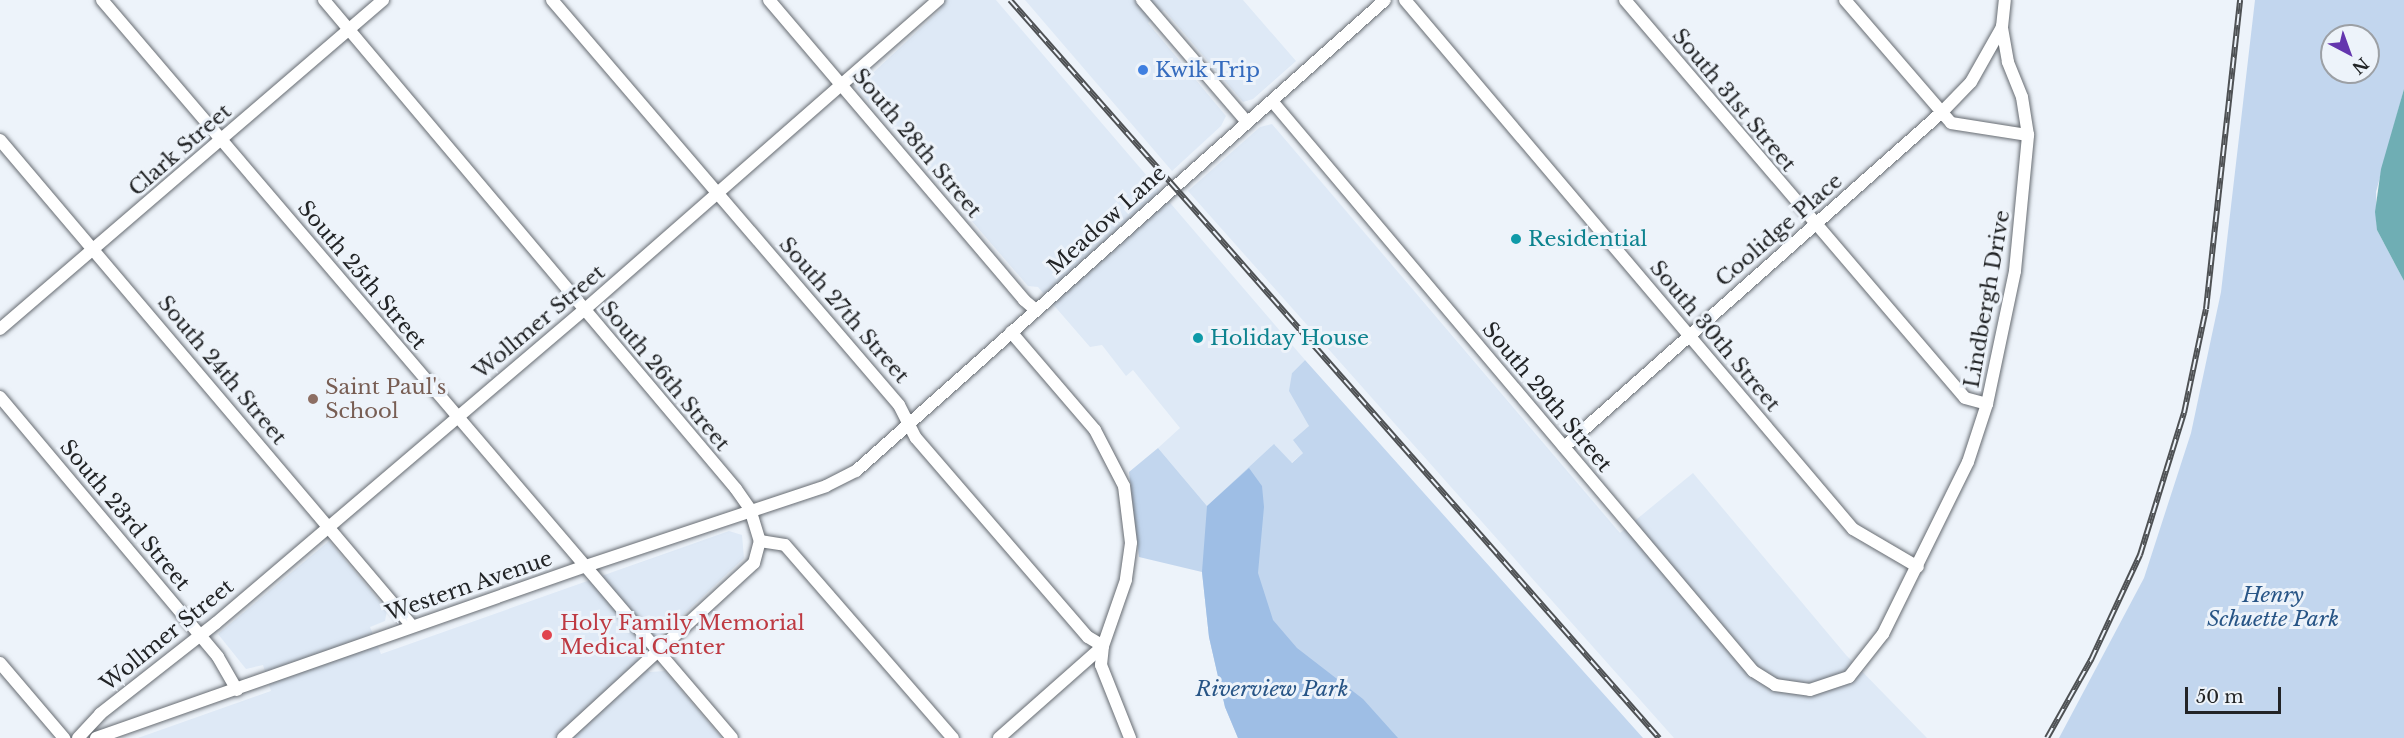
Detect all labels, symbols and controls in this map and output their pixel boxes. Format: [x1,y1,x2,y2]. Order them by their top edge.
street label: South 31st Street [1667,23,1801,177]
north arrow [2320,24,2380,84]
text: N [2348,54,2373,79]
place label: Kwik Trip [1155,57,1261,83]
street label: South 28th Street [847,63,987,223]
marker: Kwik Trip [1136,63,1150,77]
street label: Clark Street [124,99,236,201]
street label: Meadow Lane [1043,160,1171,280]
street label: Coolidge Place [1711,168,1847,292]
street label: South 25th Street [293,196,431,354]
street label: Lindbergh Drive [1959,208,2015,390]
place label: Residential [1528,226,1647,252]
street label: South 27th Street [774,232,914,388]
marker: Residential [1509,232,1523,246]
street label: South 30th Street [1645,255,1785,417]
street label: Wollmer Street [468,260,610,384]
street label: South 24th Street [152,290,292,450]
street label: South 26th Street [595,296,735,456]
street label: South 29th Street [1477,317,1617,477]
place label: Holiday House [1210,325,1370,351]
marker: Holiday House [1191,331,1205,345]
place label: Saint Paul's School [325,374,446,424]
marker: Saint Paul's School [306,392,320,406]
street label: South 23rd Street [55,435,195,595]
street label: Western Avenue [382,546,556,626]
street label: Wollmer Street [95,574,239,696]
park label: Henry Schuette Park [2207,582,2339,632]
place label: Holy Family Memorial Medical Center [560,610,806,660]
marker: Holy Family Memorial Medical Center [538,626,556,644]
scale bar [2188,675,2284,713]
park label: Riverview Park [1196,676,1348,702]
text: 50 m [2196,686,2244,708]

